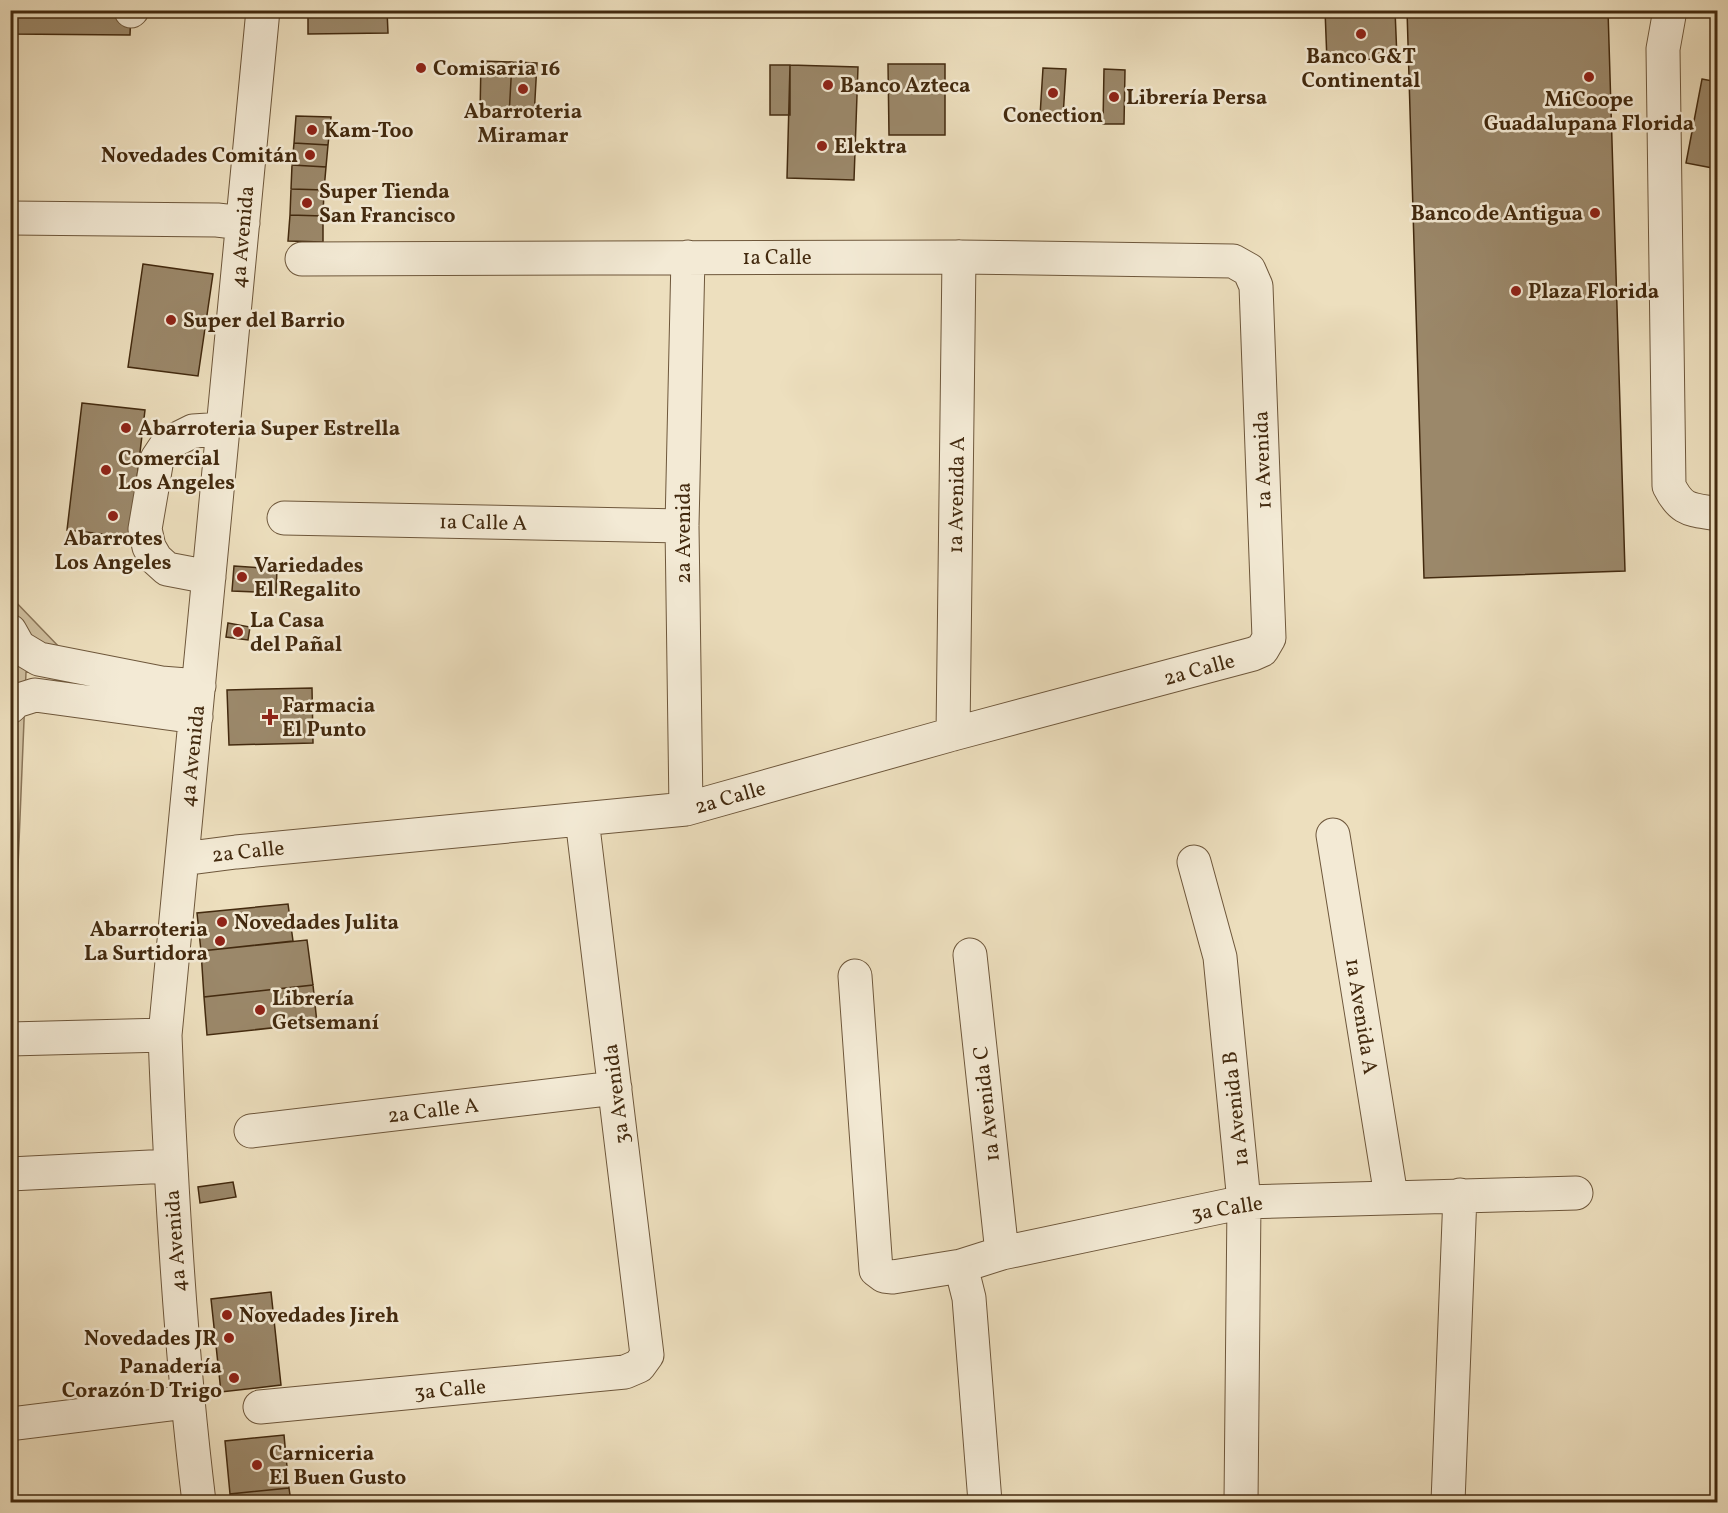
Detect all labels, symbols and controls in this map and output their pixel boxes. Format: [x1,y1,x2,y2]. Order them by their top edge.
marker: Banco G&T Continental [1354,27,1368,41]
place label: Banco G&T Continental [1302,43,1420,96]
place label: Comisaria 16 [433,55,560,84]
marker: Comisaria 16 [414,61,428,75]
marker: MiCoope Guadalupana Florida [1582,70,1596,84]
place label: Banco Azteca [840,72,970,101]
marker: Banco Azteca [821,78,835,92]
marker: Abarroteria Miramar [516,82,530,96]
place label: Librería Persa [1126,84,1267,113]
marker: Conection [1046,86,1060,100]
place label: MiCoope Guadalupana Florida [1484,86,1694,139]
marker: Librería Persa [1107,90,1121,104]
place label: Abarroteria Miramar [464,98,582,151]
place label: Conection [1003,102,1103,131]
place label: Kam-Too [324,117,414,146]
marker: Kam-Too [305,123,319,137]
place label: Elektra [834,133,907,162]
marker: Elektra [815,139,829,153]
place label: Novedades Comitán [101,142,298,171]
marker: Novedades Comitán [303,148,317,162]
place label: Super Tienda San Francisco [319,178,455,231]
street label: 4a Avenida [225,185,262,290]
marker: Super Tienda San Francisco [300,196,314,210]
place label: Banco de Antigua [1411,200,1583,229]
marker: Banco de Antigua [1588,206,1602,220]
street label: 1a Calle [742,244,812,273]
place label: Plaza Florida [1528,278,1659,307]
marker: Plaza Florida [1509,284,1523,298]
place label: Super del Barrio [183,307,345,336]
marker: Super del Barrio [164,313,178,327]
street label: 1a Avenida [1247,410,1280,510]
place label: Abarroteria Super Estrella [138,415,400,444]
marker: Abarroteria Super Estrella [119,421,133,435]
street label: 1a Avenida A [942,436,973,554]
place label: Comercial Los Angeles [118,445,235,498]
marker: Comercial Los Angeles [99,463,113,477]
street label: 2a Avenida [670,482,699,584]
street label: 1a Calle A [438,508,528,539]
marker: Abarrotes Los Angeles [106,509,120,523]
place label: Abarrotes Los Angeles [54,525,172,578]
place label: Variedades El Regalito [254,552,363,605]
marker: Variedades El Regalito [235,570,249,584]
place label: La Casa del Pañal [250,607,342,660]
marker: La Casa del Pañal [231,625,245,639]
street label: 2a Calle [1161,647,1238,694]
place label: Farmacia El Punto [282,692,375,745]
street label: 4a Avenida [174,704,213,809]
marker: Farmacia El Punto [263,710,277,724]
street label: 2a Calle [692,774,769,822]
street label: 2a Calle [211,834,286,871]
place label: Novedades Julita [234,909,399,938]
marker: Novedades Julita [215,915,229,929]
place label: Abarroteria La Surtidora [84,916,208,969]
marker: Abarroteria La Surtidora [213,934,227,948]
street label: 1a Avenida A [1337,956,1384,1077]
place label: Librería Getsemaní [272,985,379,1038]
marker: Librería Getsemaní [253,1003,267,1017]
street label: 3a Avenida [597,1042,638,1146]
street label: 1a Avenida C [967,1045,1008,1163]
street label: 1a Avenida B [1216,1050,1257,1168]
street label: 2a Calle A [386,1091,481,1131]
street label: 4a Avenida [158,1189,195,1293]
street label: 3a Calle [1189,1190,1265,1229]
place label: Novedades Jireh [239,1302,399,1331]
marker: Novedades Jireh [220,1308,234,1322]
place label: Novedades JR [84,1325,217,1354]
marker: Novedades JR [222,1331,236,1345]
place label: Panadería Corazón D Trigo [62,1353,222,1406]
marker: Panadería Corazón D Trigo [227,1371,241,1385]
street label: 3a Calle [413,1373,487,1408]
place label: Carniceria El Buen Gusto [269,1440,406,1493]
marker: Carniceria El Buen Gusto [250,1458,264,1472]

